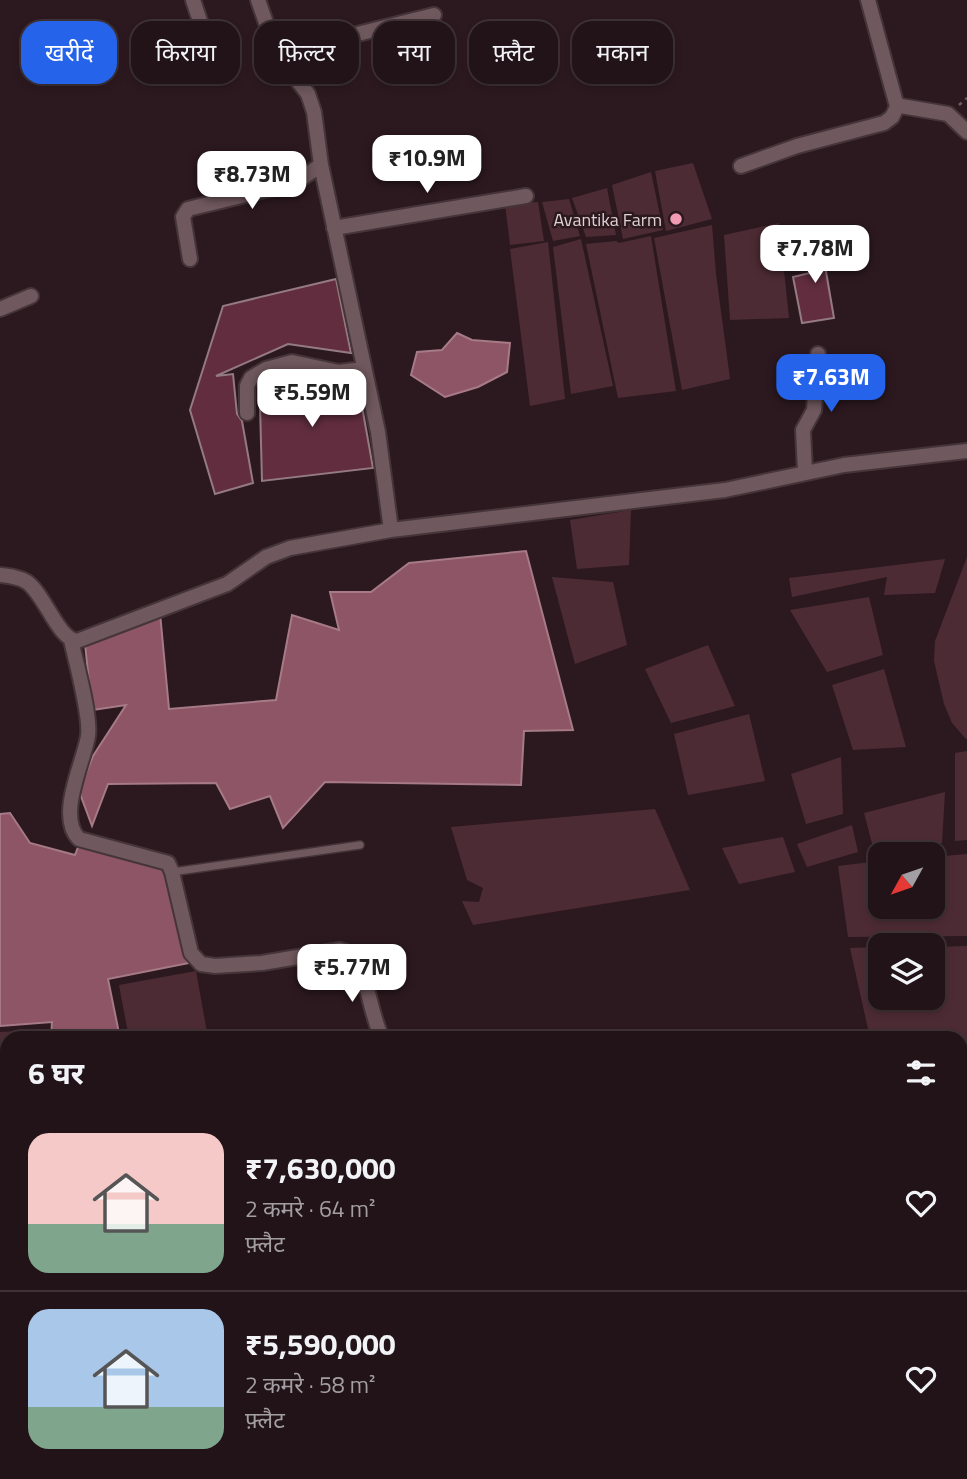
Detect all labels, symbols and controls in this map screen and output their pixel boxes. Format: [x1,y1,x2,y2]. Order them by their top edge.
chip: खरीदें [21,21,117,84]
chip: किराया [131,21,240,84]
chip: फ़िल्टर [254,21,359,84]
chip: नया [373,21,455,84]
chip: फ़्लैट [469,21,558,84]
chip: मकान [572,21,673,84]
pin: ₹10.9M [370,136,484,195]
text: ₹10.9M [388,140,466,175]
pin: ₹8.73M [195,152,309,211]
text: ₹8.73M [213,156,291,191]
place label: Avantika Farm [553,206,662,233]
marker: Avantika Farm [668,211,684,227]
pin: ₹7.78M [758,226,872,285]
text: ₹7.78M [776,230,854,265]
pin: ₹7.63M [774,354,888,414]
text: ₹7.63M [792,359,870,394]
pin: ₹5.59M [255,370,369,429]
text: ₹5.59M [273,374,351,409]
north arrow [868,842,945,919]
map controls [868,842,945,1010]
button: layers [868,933,945,1010]
pin: ₹5.77M [295,944,409,1004]
text: ₹5.77M [313,949,391,984]
text: 6 घर [28,1050,84,1096]
icon: filters [902,1054,940,1092]
text: ₹7,630,000 [245,1145,396,1191]
icon: home [84,1161,168,1245]
icon: heart [902,1184,940,1222]
text: 2 कमरे · 64 m² [245,1191,375,1226]
text: फ़्लैट [245,1226,285,1261]
text: ₹5,590,000 [245,1321,396,1367]
icon: home [84,1337,168,1421]
icon: heart [902,1360,940,1398]
text: 2 कमरे · 58 m² [245,1367,375,1402]
text: फ़्लैट [245,1402,285,1437]

